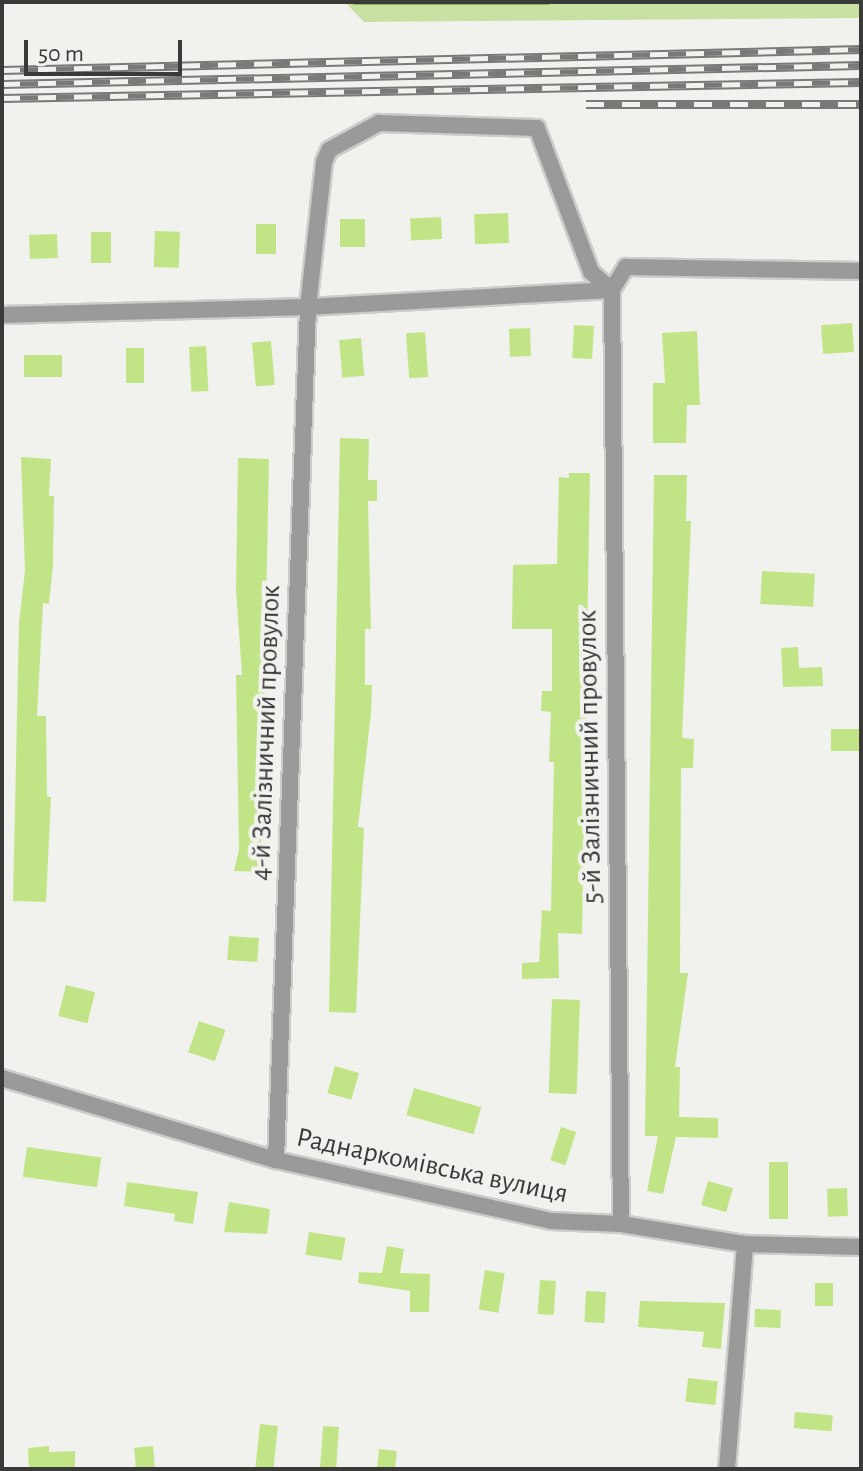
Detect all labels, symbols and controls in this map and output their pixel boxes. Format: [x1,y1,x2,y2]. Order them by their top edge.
scale bar [28,24,186,74]
text: 50 m [38,42,84,66]
street label: 4-й Залізничний провулок [244,585,288,881]
street label: 5-й Залізничний провулок [571,610,609,904]
street label: Раднаркомівська вулиця [293,1121,571,1211]

